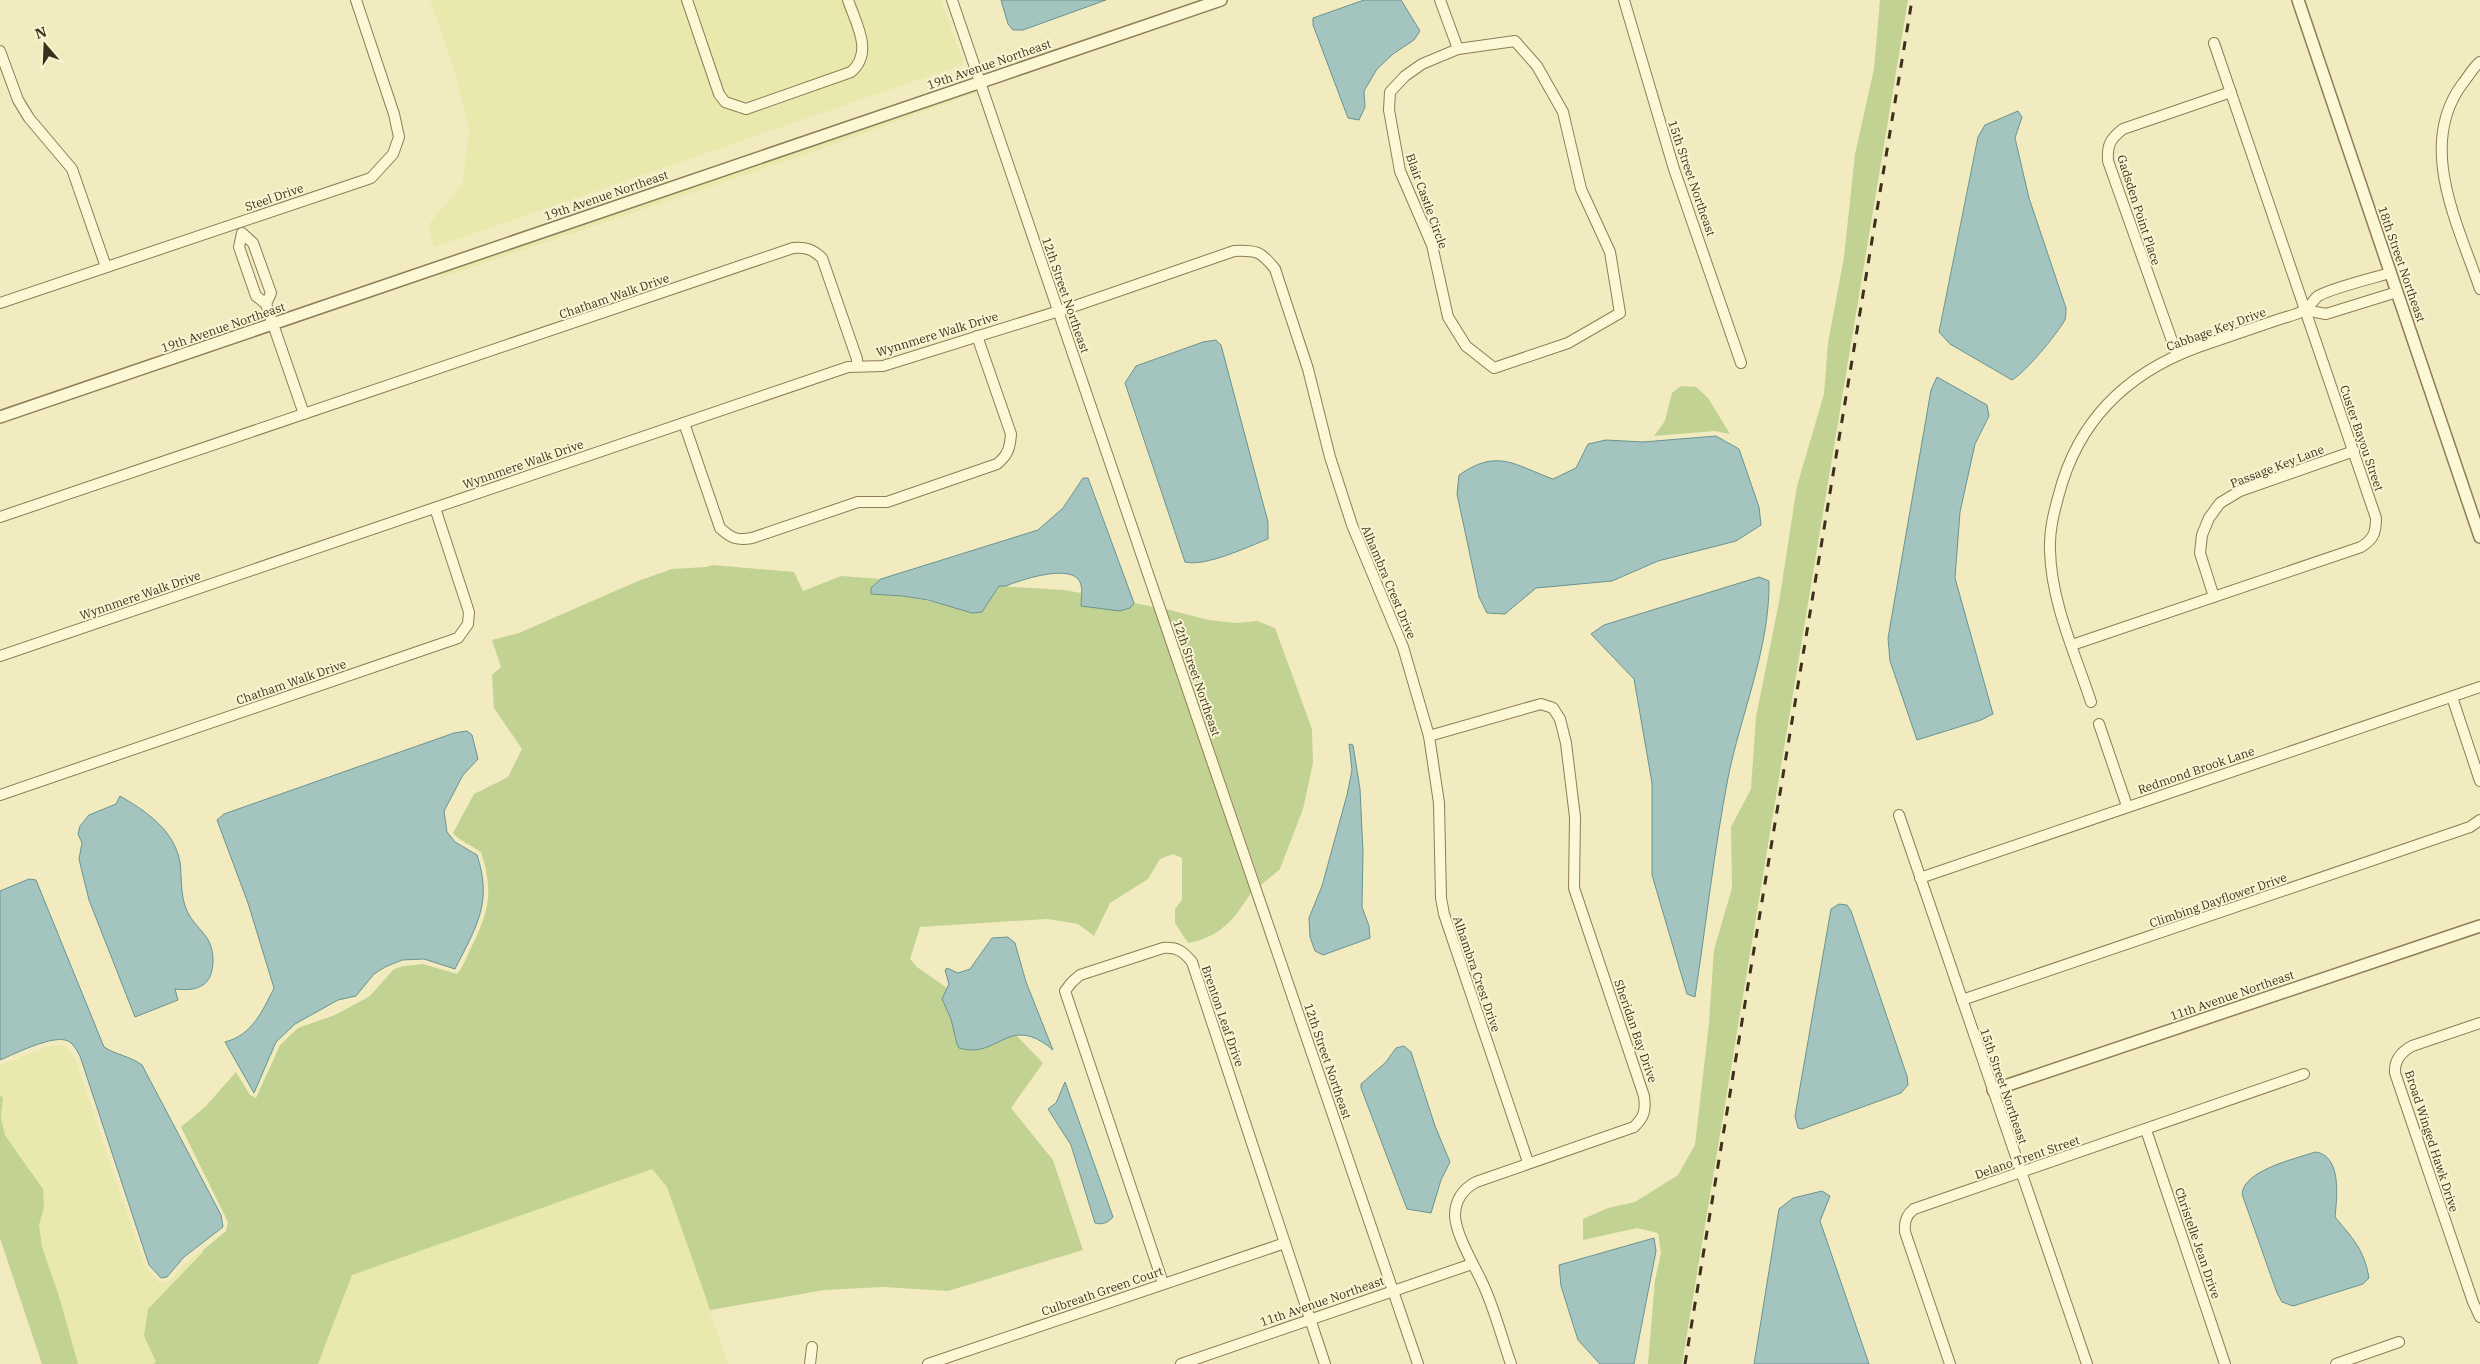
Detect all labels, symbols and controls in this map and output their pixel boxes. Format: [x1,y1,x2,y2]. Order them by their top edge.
north arrow [20,20,70,70]
text: N [33,22,49,43]
street label: 19th Avenue Northeast [925,36,1053,92]
street label: 15th Street Northeast [1665,118,1719,238]
street label: Blair Castle Circle [1403,151,1451,251]
street label: Gadsden Point Place [2114,153,2164,267]
street label: 19th Avenue Northeast [542,167,670,223]
street label: Steel Drive [243,180,305,214]
street label: 18th Street Northeast [2375,204,2429,324]
street label: 12th Street Northeast [1039,235,1093,355]
street label: Chatham Walk Drive [557,270,671,322]
street label: 19th Avenue Northeast [159,299,287,355]
street label: Cabbage Key Drive [2164,304,2268,354]
street label: Wynnmere Walk Drive [874,308,1000,360]
street label: Custer Bayou Street [2337,383,2387,493]
street label: Wynnmere Walk Drive [461,436,585,492]
street label: Passage Key Lane [2228,441,2326,491]
street label: Alhambra Crest Drive [1358,523,1420,641]
street label: Wynnmere Walk Drive [78,567,202,623]
street label: 12th Street Northeast [1170,618,1224,738]
street label: Chatham Walk Drive [234,656,348,708]
street label: Redmond Brook Lane [2136,743,2256,797]
street label: Climbing Dayflower Drive [2147,869,2289,931]
street label: Alhambra Crest Drive [1450,914,1504,1034]
street label: Brenton Leaf Drive [1199,963,1247,1069]
street label: 11th Avenue Northeast [2168,967,2296,1023]
street label: Sheridan Bay Drive [1611,977,1661,1085]
street label: 12th Street Northeast [1301,1001,1355,1121]
street label: 15th Street Northeast [1977,1026,2031,1146]
street label: Broad Winged Hawk Drive [2402,1068,2462,1214]
street label: Delano Trent Street [1973,1132,2081,1182]
street label: Christelle Jean Drive [2172,1186,2224,1300]
street label: Culbreath Green Court [1039,1263,1165,1319]
street label: 11th Avenue Northeast [1258,1273,1386,1329]

